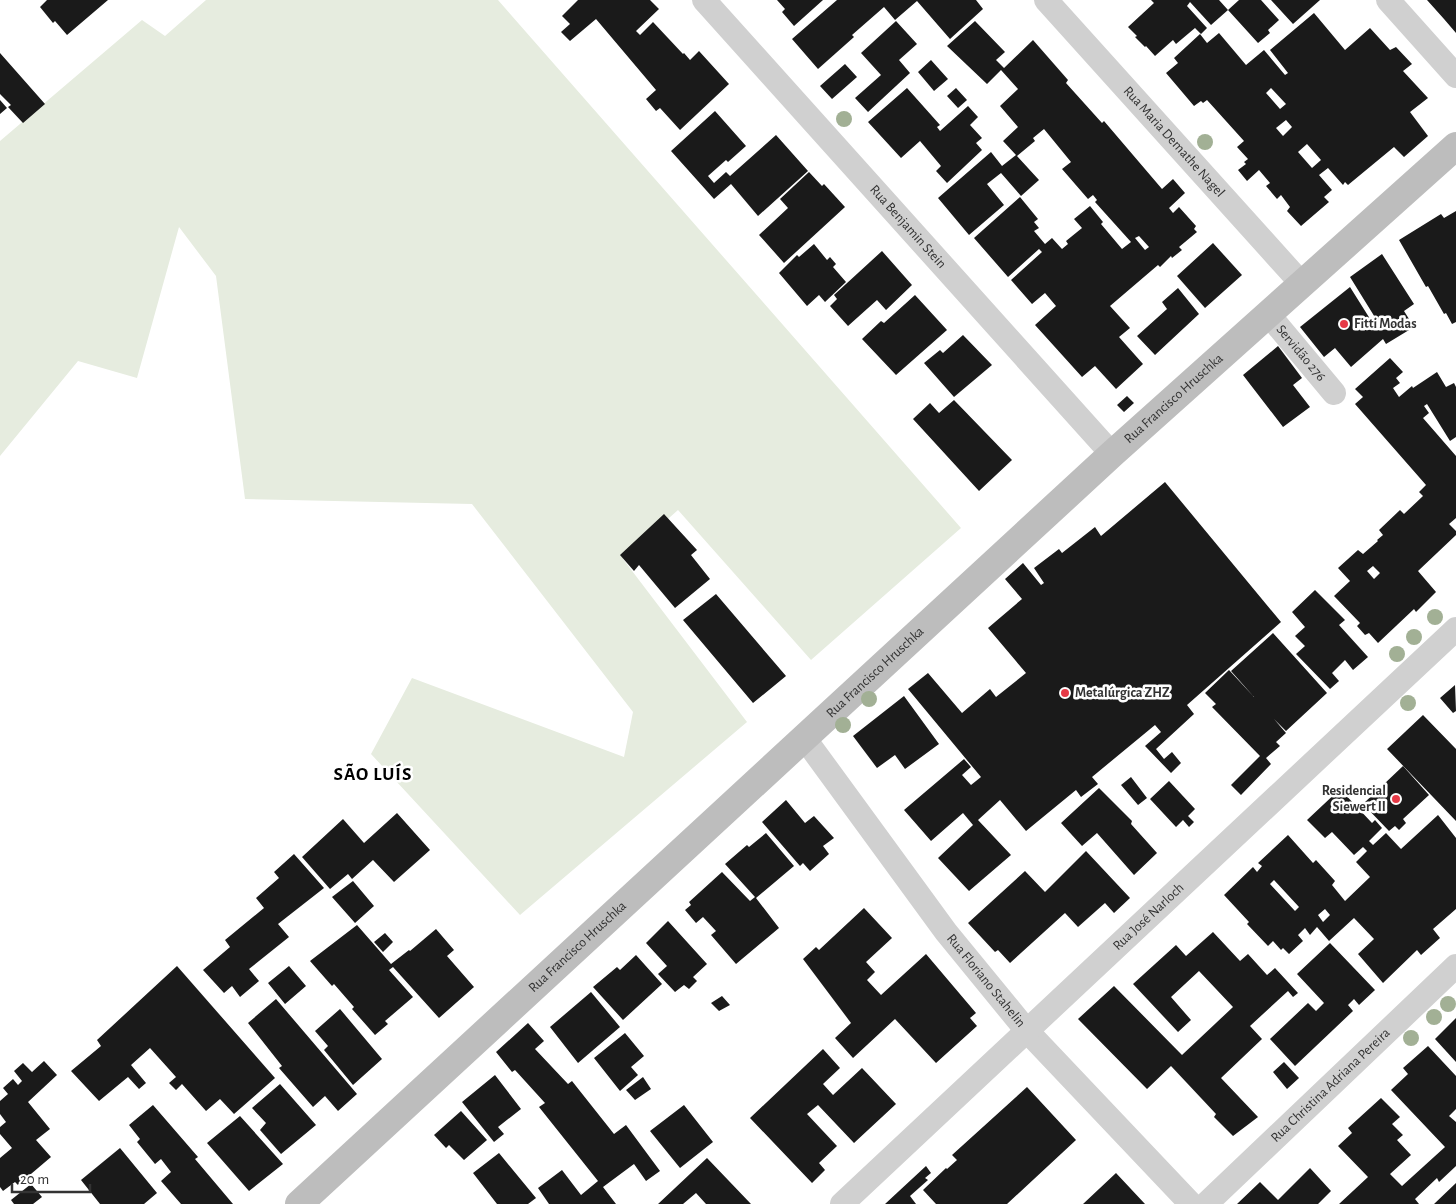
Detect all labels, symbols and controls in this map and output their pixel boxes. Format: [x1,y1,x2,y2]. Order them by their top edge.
street label: Rua Maria Demathe Nagel [1121,84,1227,200]
street label: Rua Benjamin Stein [867,182,949,271]
place label: Fitti Modas [1354,317,1417,331]
marker: Fitti Modas [1338,318,1350,330]
street label: Servidão 276 [1273,322,1328,384]
street label: Rua Francisco Hruschka [1122,351,1226,446]
street label: Rua Francisco Hruschka [824,624,927,721]
place label: Metalúrgica ZHZ [1075,686,1170,700]
marker: Metalúrgica ZHZ [1059,687,1071,699]
district label: SÃO LUÍS [334,763,412,784]
place label: Residencial Siewert II [1322,784,1386,814]
marker: Residencial Siewert II [1390,793,1402,805]
street label: Rua José Narloch [1110,881,1187,953]
street label: Rua Francisco Hruschka [526,898,629,995]
street label: Rua Floriano Stahelin [944,932,1028,1030]
street label: Rua Christina Adriana Pereira [1268,1025,1393,1145]
scale bar [12,1162,90,1194]
text: 20 m [20,1172,49,1187]

